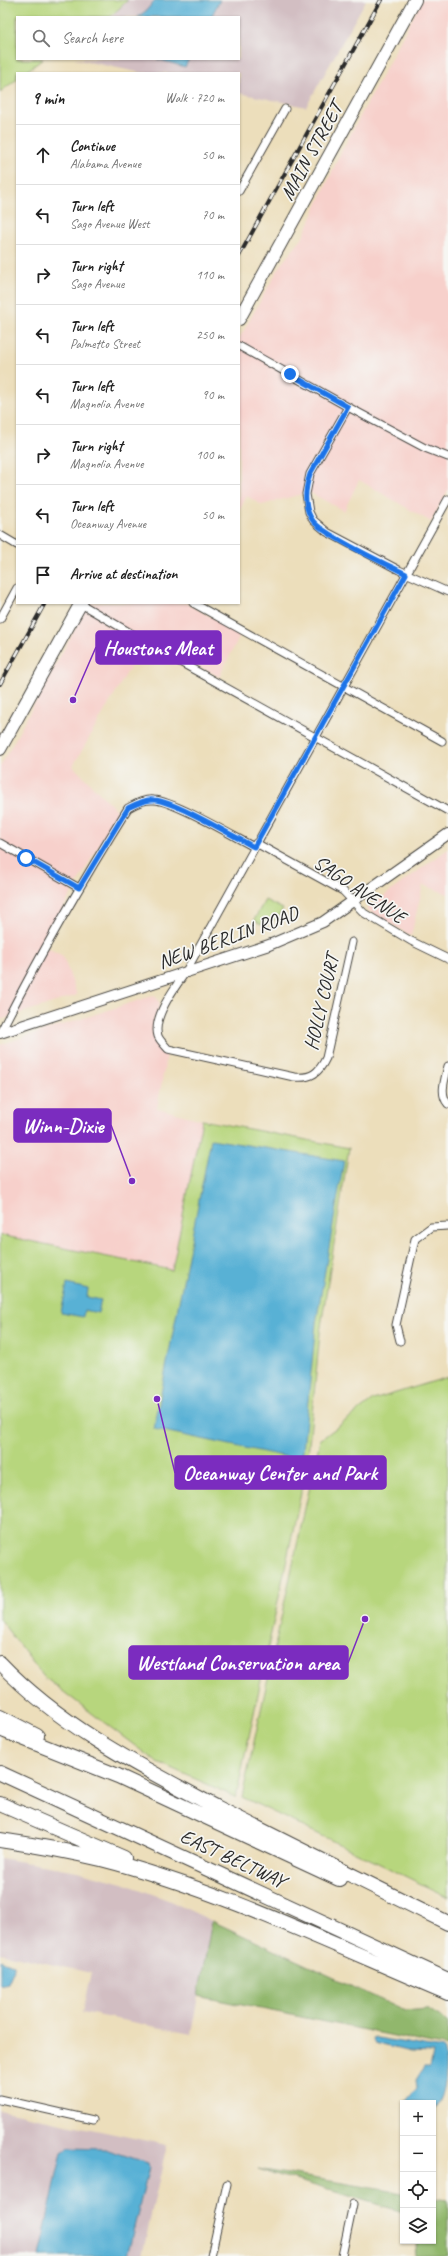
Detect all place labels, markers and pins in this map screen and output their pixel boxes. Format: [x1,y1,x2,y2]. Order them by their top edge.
callout: Houstons Meat [96,631,221,664]
callout: Winn-Dixie [14,1109,111,1142]
callout: Oceanway Center and Park [175,1456,386,1489]
callout: Westland Conservation area [129,1646,348,1679]

